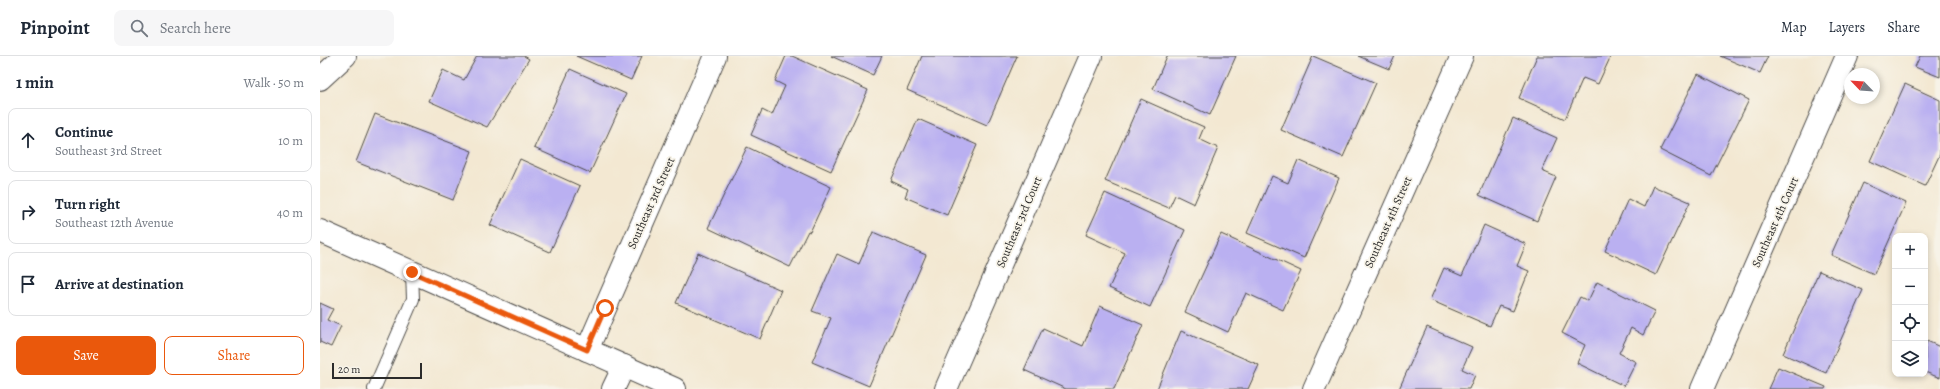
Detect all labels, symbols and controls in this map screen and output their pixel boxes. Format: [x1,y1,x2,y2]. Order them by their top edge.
search box [114,10,394,46]
text: Pinpoint [20,15,90,41]
icon: search [128,17,150,39]
text: Search here [160,18,231,38]
text: Map [1781,18,1807,37]
text: Layers [1829,18,1865,37]
text: Share [1887,18,1920,37]
north arrow [1844,68,1880,104]
text: 1 min [16,71,54,94]
text: Walk · 50 m [244,74,304,91]
text: Continue [55,122,113,142]
icon: ahead [17,129,39,151]
text: 10 m [278,132,303,149]
text: Southeast 3rd Street [55,142,162,159]
street label: Southeast 3rd Street [624,155,678,251]
street label: Southeast 3rd Court [993,174,1045,270]
street label: Southeast 4th Street [1361,174,1415,270]
street label: Southeast 4th Court [1748,174,1802,270]
text: Turn right [55,194,120,214]
icon: right [17,201,39,223]
text: 40 m [277,204,303,221]
text: Southeast 12th Avenue [55,214,173,231]
map controls [1892,233,1928,377]
button: + [1892,233,1928,269]
route end [403,263,421,281]
button: − [1892,269,1928,305]
icon: arrive [17,273,39,295]
text: Arrive at destination [55,274,184,294]
route start [596,299,614,317]
button: locate [1892,305,1928,341]
button: Save [16,336,156,375]
button: Share [164,336,304,375]
button: layers [1892,341,1928,377]
scale bar [332,361,422,380]
text: 20 m [338,362,360,377]

